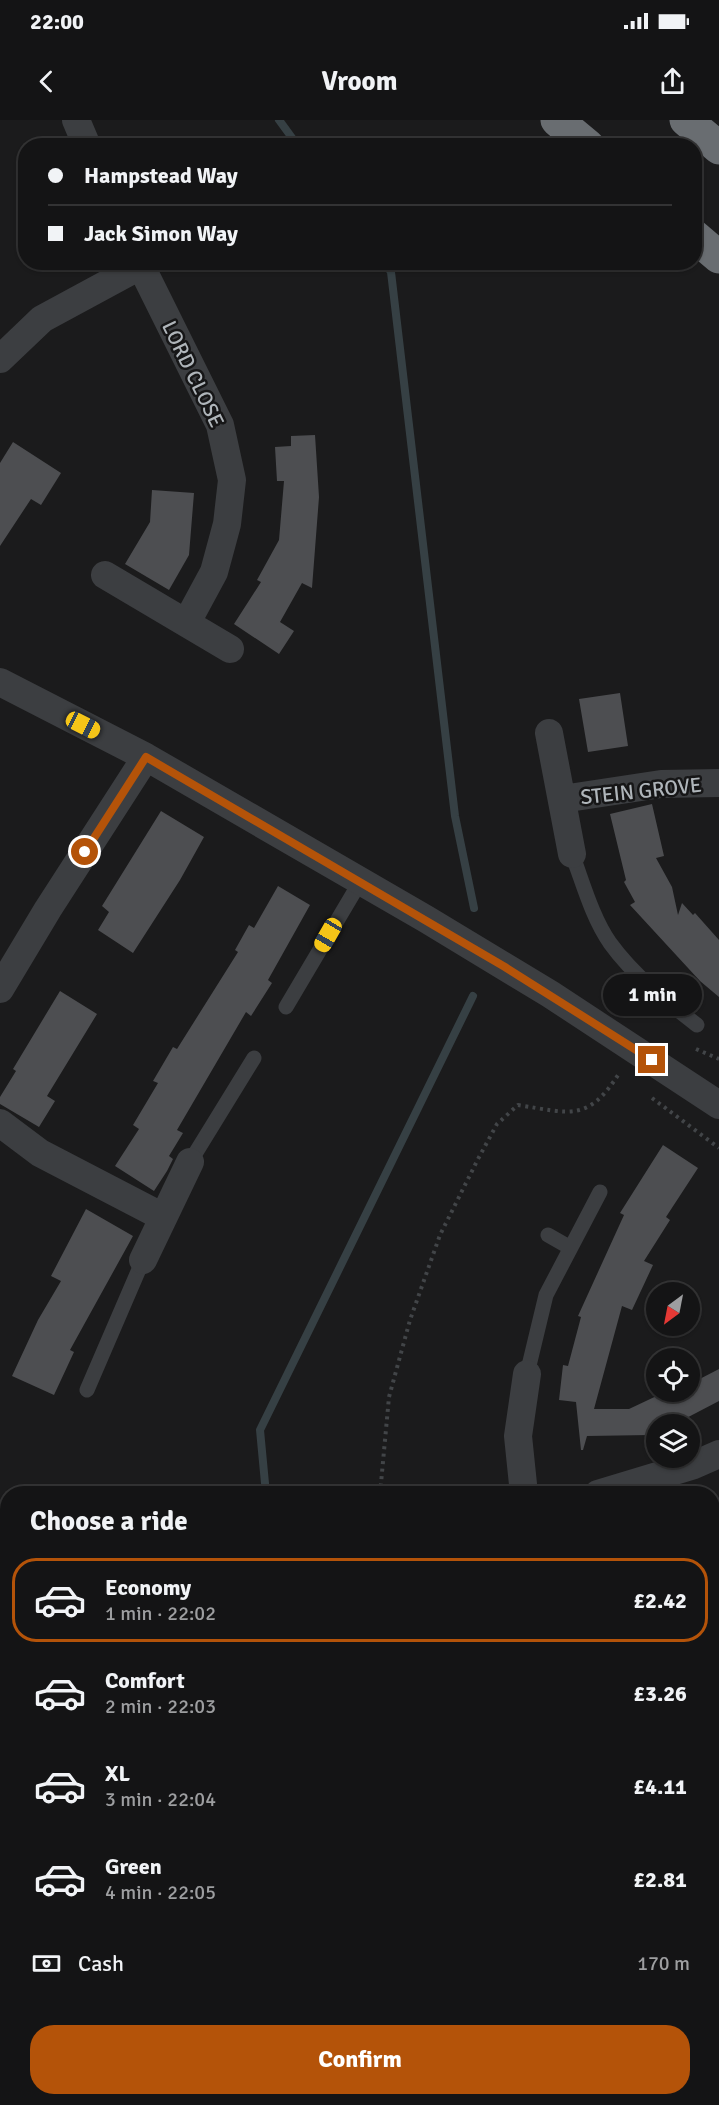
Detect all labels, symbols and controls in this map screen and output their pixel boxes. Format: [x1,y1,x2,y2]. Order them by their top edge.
text: 22:00 [30,8,84,35]
icon: back [30,65,63,98]
text: Vroom [321,65,398,98]
icon: share [656,65,689,98]
text: Hampstead Way [84,162,238,189]
text: Jack Simon Way [84,220,238,247]
street label: LORD CLOSE [156,316,230,432]
car [63,709,103,741]
street label: STEIN GROVE [579,772,703,810]
route start [71,838,98,865]
car [311,915,345,955]
callout: 1 min [602,973,702,1015]
text: 1 min [628,982,677,1007]
route end [638,1046,665,1073]
north arrow [646,1282,700,1336]
map controls [646,1282,700,1468]
button: locate [646,1348,700,1402]
button: layers [646,1414,700,1468]
text: Choose a ride [30,1505,188,1538]
icon: car [33,1573,87,1627]
text: Economy [105,1574,191,1601]
text: £2.42 [633,1587,687,1614]
text: 1 min · 22:02 [105,1601,216,1626]
icon: car [33,1666,87,1720]
text: Comfort [105,1667,185,1694]
text: £3.26 [633,1680,687,1707]
text: 2 min · 22:03 [105,1694,216,1719]
icon: car [33,1759,87,1813]
text: XL [105,1760,130,1787]
text: £4.11 [633,1773,687,1800]
text: 3 min · 22:04 [105,1787,216,1812]
icon: car [33,1852,87,1906]
text: Green [105,1853,162,1880]
text: £2.81 [633,1866,687,1893]
text: 4 min · 22:05 [105,1880,216,1905]
icon: cash [30,1947,63,1980]
text: Cash [78,1950,124,1977]
text: 170 m [637,1951,690,1976]
button: Confirm [30,2025,690,2094]

